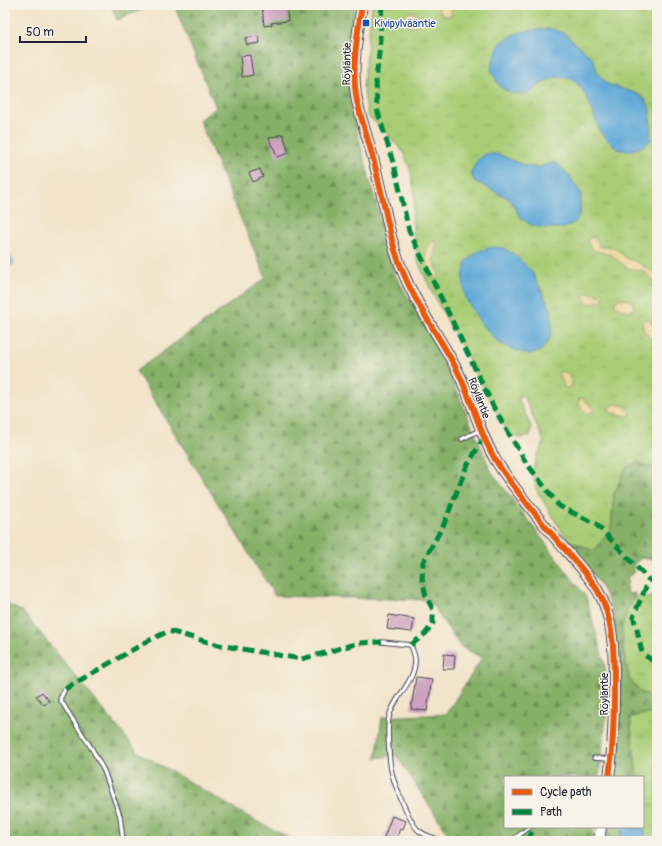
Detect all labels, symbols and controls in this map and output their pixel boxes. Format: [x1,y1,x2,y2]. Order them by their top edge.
place label: Kivipylvääntie [374,17,436,30]
scale bar [20,18,86,44]
marker: Kivipylvääntie [361,18,371,28]
text: 50 m [26,25,54,40]
street label: Röyläntie [340,42,354,86]
street label: Röyläntie [465,376,493,421]
street label: Röyläntie [598,672,611,715]
legend [504,776,644,828]
text: Cycle path [540,785,592,800]
text: Path [540,805,562,820]

